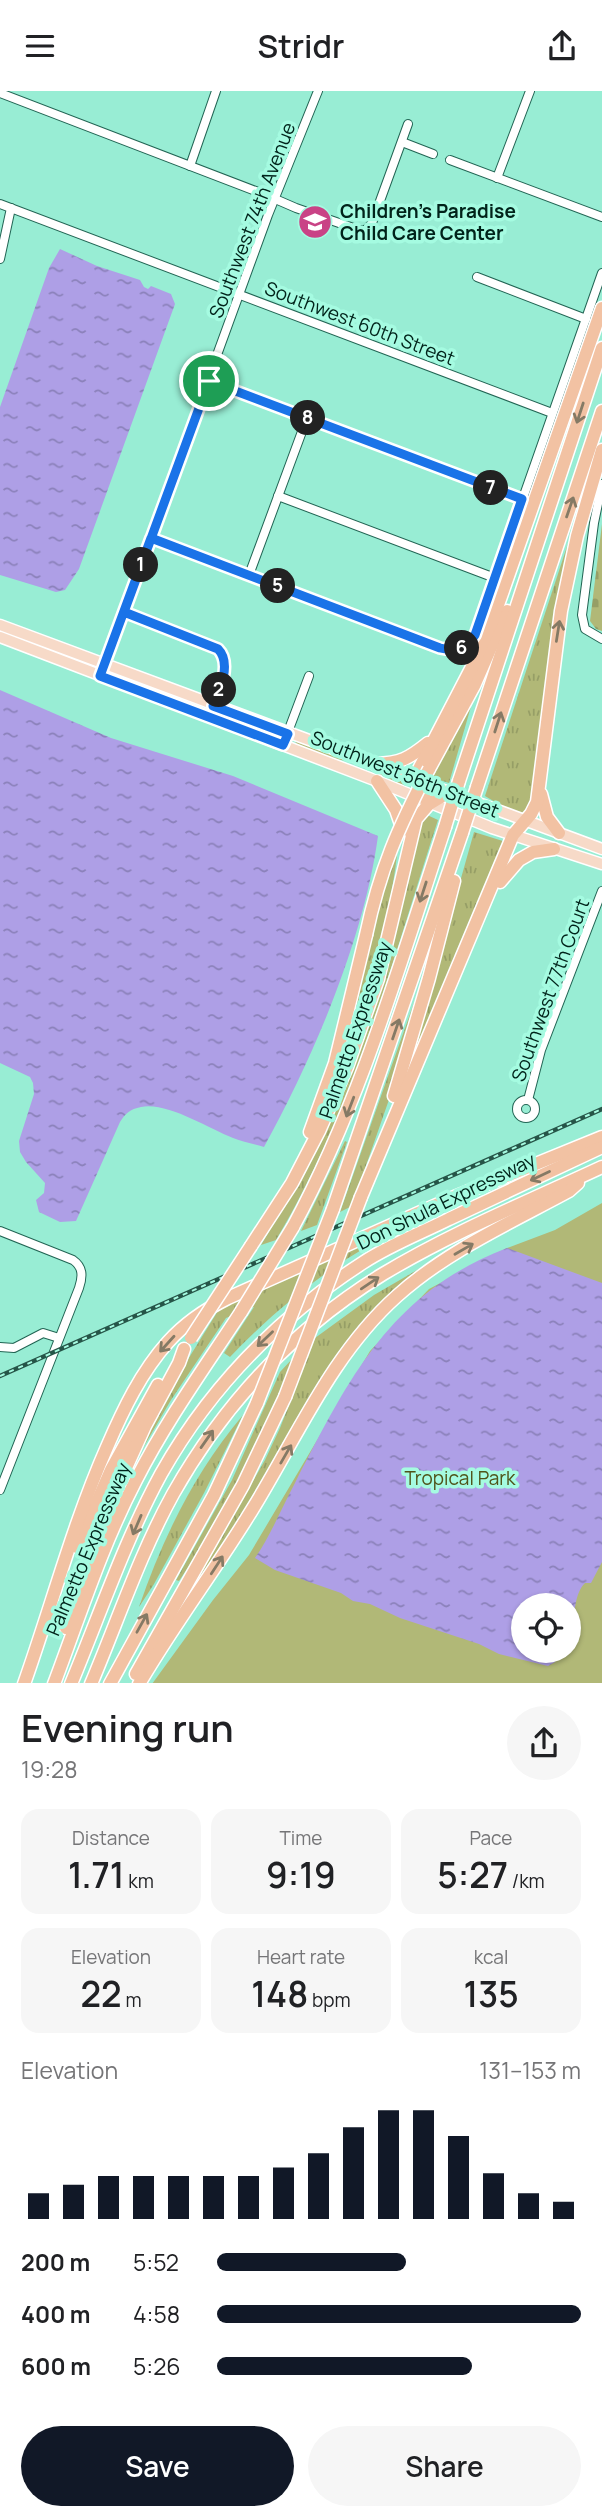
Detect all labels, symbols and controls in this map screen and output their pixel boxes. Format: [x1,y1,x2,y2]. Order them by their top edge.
text: Stridr [258,24,344,68]
icon: menu [21,27,59,65]
icon: share [543,27,581,65]
street label: Southwest 74th Avenue [203,118,301,322]
place label: Children's Paradise Child Care Center [340,198,516,246]
school or university icon: Children's Paradise Child Care Center [296,203,334,241]
street label: Southwest 60th Street [261,275,459,371]
pin [179,351,239,411]
icon: arrive [190,362,228,400]
pin: 8 [290,401,326,435]
one-way arrow [573,402,586,424]
text: 8 [302,404,313,430]
pin: 7 [474,471,508,505]
text: 7 [485,474,496,500]
one-way arrow [565,496,577,518]
pin: 1 [124,547,158,582]
text: 1 [136,551,145,577]
pin: 5 [260,568,296,603]
text: 5 [272,572,283,598]
one-way arrow [552,621,565,643]
pin: 6 [444,631,480,665]
text: 6 [456,634,467,660]
pin: 2 [202,673,236,707]
text: 2 [213,676,224,702]
one-way arrow [493,712,505,734]
street label: Southwest 56th Street [307,724,503,824]
one-way arrow [416,880,429,902]
street label: Southwest 77th Court [505,895,595,1085]
street label: Palmetto Expressway [312,938,398,1122]
one-way arrow [391,1019,403,1041]
one-way arrow [342,1096,355,1117]
street label: Don Shula Expressway [352,1146,540,1256]
one-way arrow [530,1170,551,1183]
one-way arrow [454,1242,474,1256]
one-way arrow [360,1275,379,1290]
one-way arrow [257,1330,274,1347]
one-way arrow [158,1335,175,1352]
one-way arrow [200,1430,214,1449]
one-way arrow [279,1444,293,1464]
street label: Palmetto Expressway [40,1458,136,1640]
park label: Tropical Park [404,1465,516,1491]
one-way arrow [130,1514,143,1535]
one-way arrow [210,1556,224,1576]
map controls [511,1593,581,1663]
button: locate [511,1593,581,1663]
one-way arrow [135,1614,149,1634]
text: Evening run [21,1701,234,1753]
button: share [507,1706,581,1780]
text: 19:28 [21,1753,78,1785]
text: Distance [72,1825,150,1851]
text: Time [280,1825,322,1851]
text: Pace [470,1825,512,1851]
text: 1.71 [68,1851,125,1899]
text: 9:19 [266,1851,336,1899]
text: 5:27 [437,1851,508,1899]
text: km [125,1868,154,1894]
text: /km [508,1868,545,1894]
text: Elevation [71,1944,151,1970]
text: Heart rate [257,1944,345,1970]
text: kcal [474,1944,508,1970]
text: 22 [80,1970,122,2018]
text: 148 [251,1970,308,2018]
text: 135 [463,1970,519,2018]
text: m [122,1987,142,2013]
text: bpm [308,1987,351,2013]
text: Elevation [21,2054,118,2086]
text: 131–153 m [479,2054,581,2086]
text: 200 m [21,2246,90,2278]
text: 5:52 [133,2246,179,2278]
text: 400 m [21,2298,91,2330]
text: 4:58 [133,2298,180,2330]
text: 600 m [21,2350,91,2382]
text: 5:26 [133,2350,181,2382]
button: Save [21,2426,294,2506]
button: Share [308,2426,581,2506]

